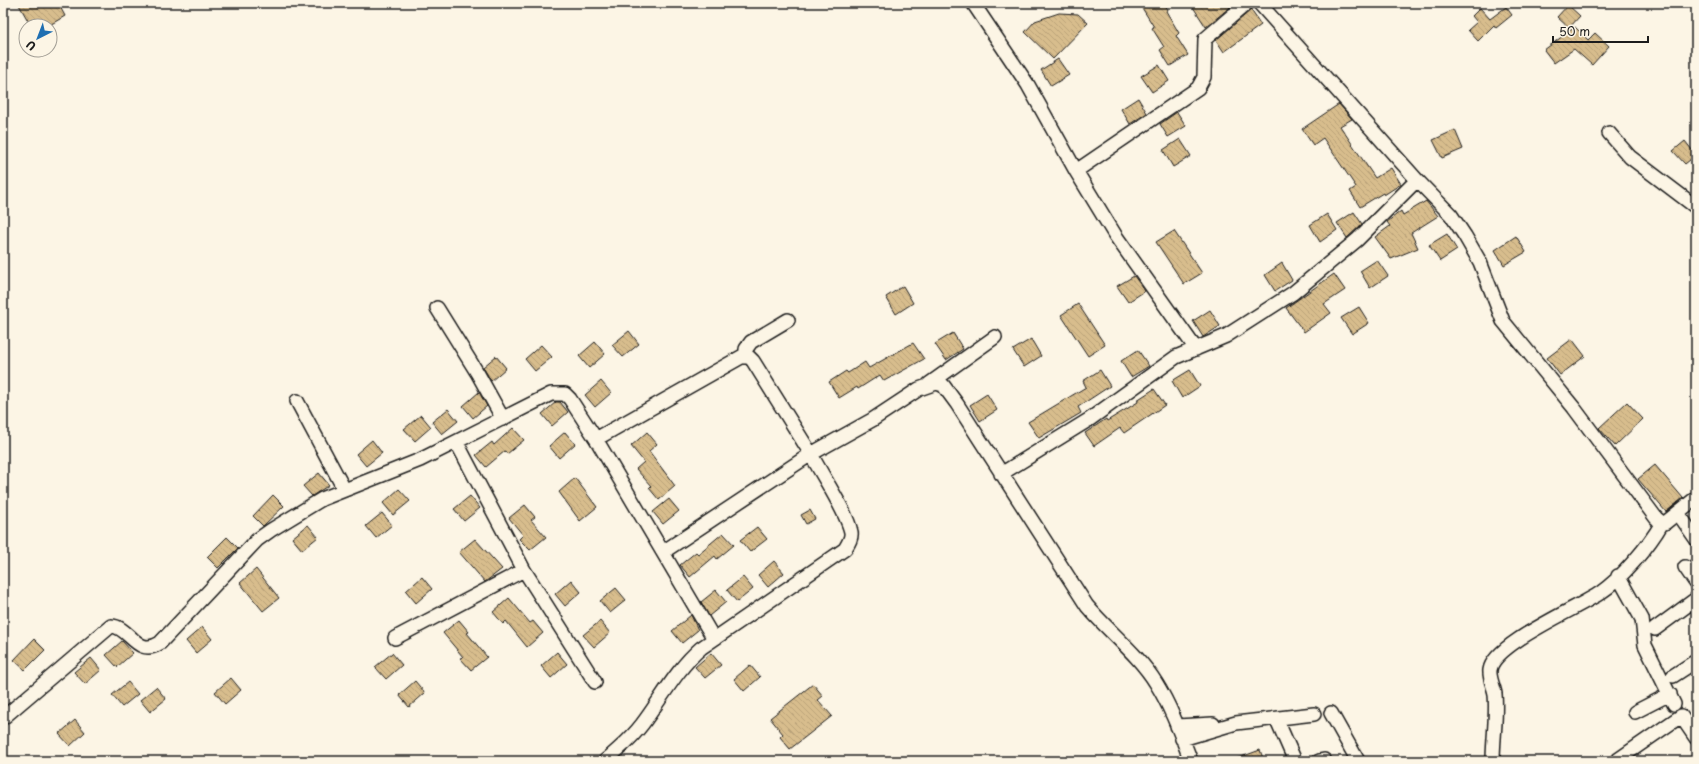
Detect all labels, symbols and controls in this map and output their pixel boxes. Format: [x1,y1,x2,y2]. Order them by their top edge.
north arrow [18,18,58,58]
scale bar [1553,18,1648,44]
text: 50 m [1559,22,1590,40]
text: U [22,37,40,55]

